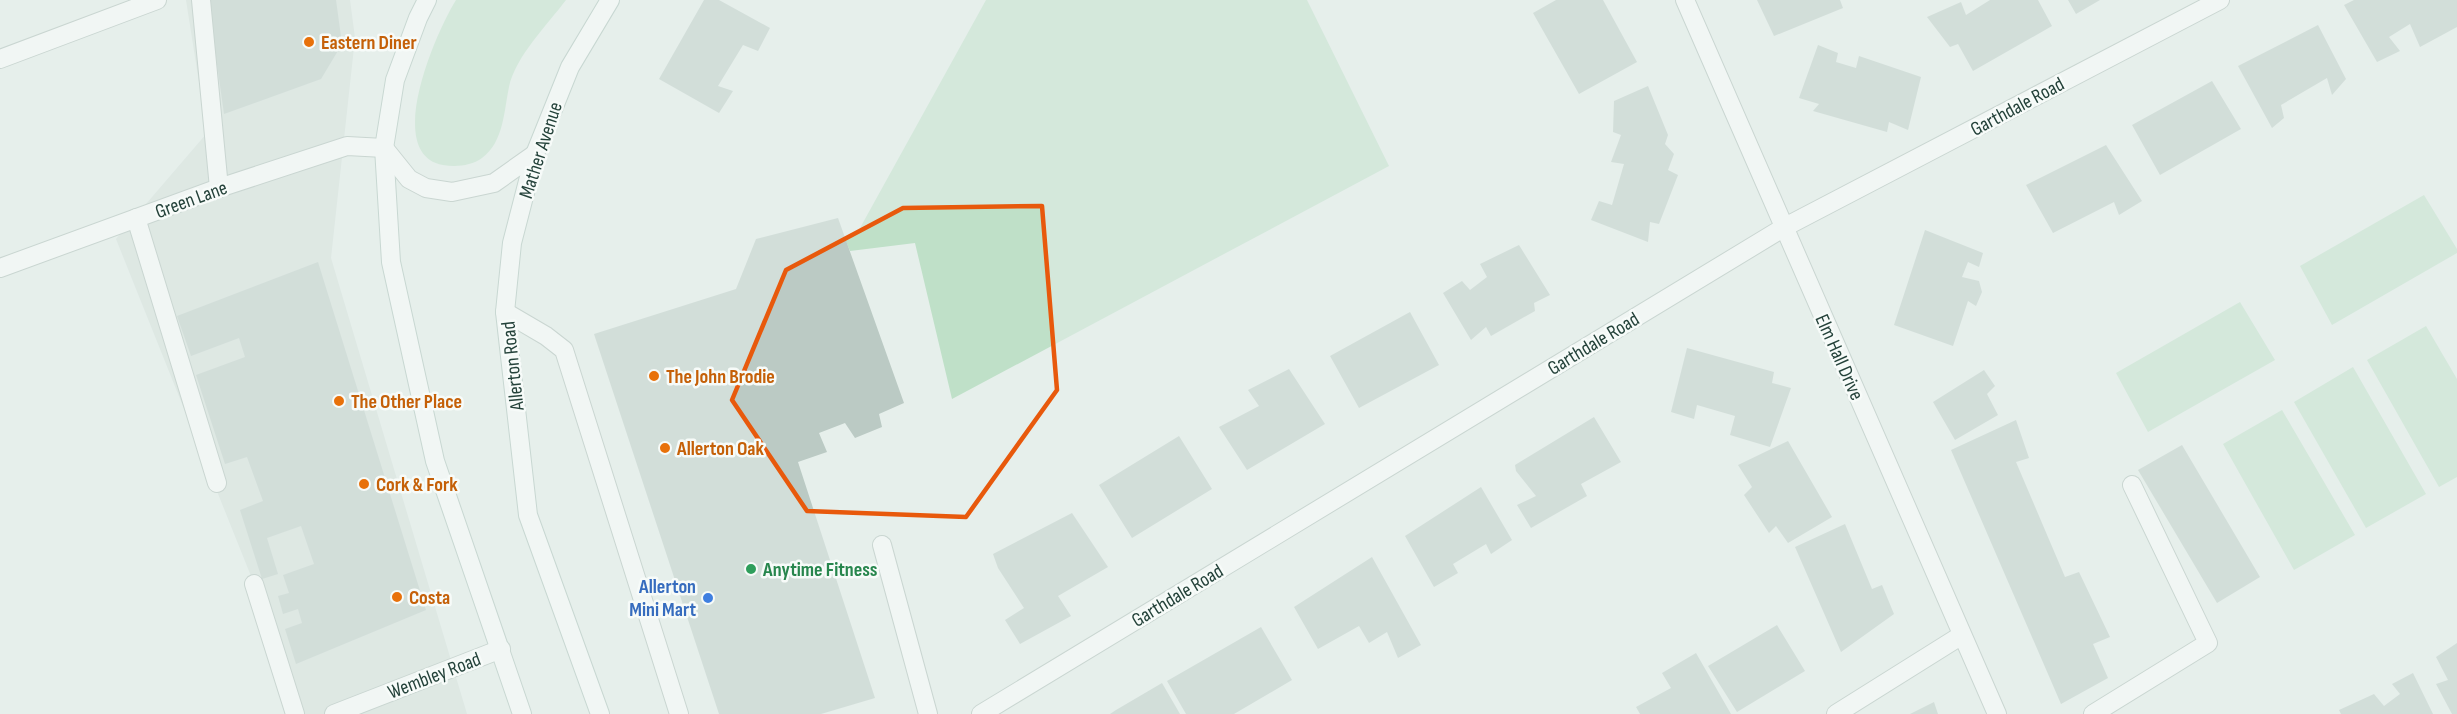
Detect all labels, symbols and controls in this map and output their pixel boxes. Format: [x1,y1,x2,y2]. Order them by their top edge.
place label: Eastern Diner [321,31,417,55]
marker: Eastern Diner [302,35,316,49]
street label: Garthdale Road [1967,72,2068,142]
street label: Mather Avenue [514,99,568,202]
street label: Green Lane [152,176,231,224]
street label: Garthdale Road [1543,307,1644,381]
street label: Elm Hall Drive [1810,311,1869,404]
street label: Allerton Road [496,320,530,413]
place label: The John Brodie [666,365,775,389]
marker: The John Brodie [647,369,661,383]
place label: The Other Place [351,390,462,414]
marker: The Other Place [332,394,346,408]
place label: Allerton Oak [676,437,765,461]
marker: Allerton Oak [658,441,672,455]
place label: Cork & Fork [376,473,458,497]
marker: Cork & Fork [357,477,371,491]
place label: Anytime Fitness [762,558,878,582]
street label: Garthdale Road [1127,559,1228,633]
marker: Anytime Fitness [744,562,758,576]
place label: Allerton Mini Mart [629,575,696,622]
place label: Costa [409,586,450,610]
marker: Costa [390,590,404,604]
marker: Allerton Mini Mart [701,591,715,605]
street label: Wembley Road [384,647,484,705]

